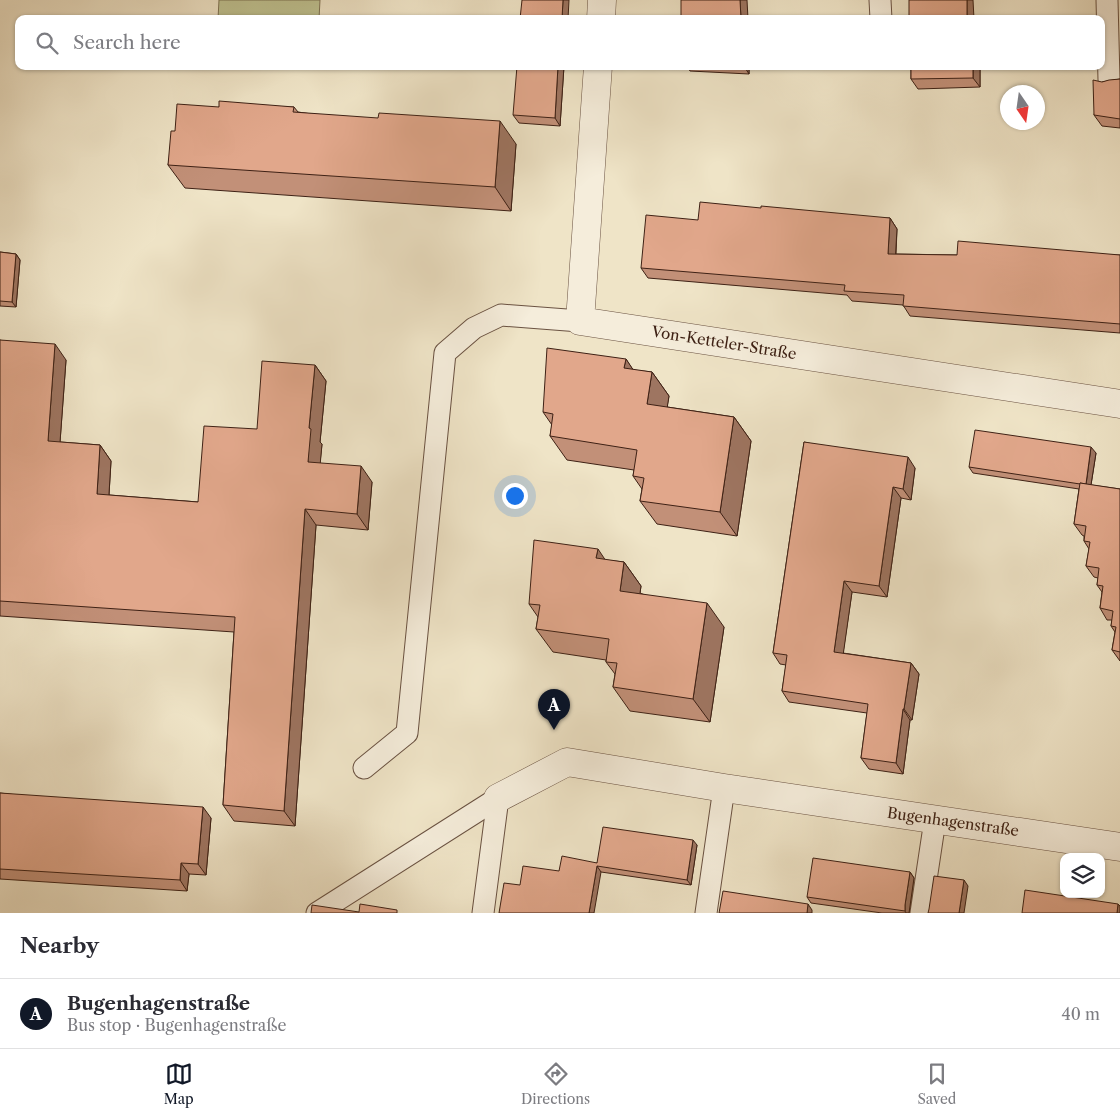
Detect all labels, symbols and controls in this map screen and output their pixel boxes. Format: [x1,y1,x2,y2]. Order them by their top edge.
search box [15,15,1105,70]
icon: search [33,29,61,57]
text: Search here [73,31,181,54]
north arrow [1000,85,1045,130]
street label: Von-Ketteler-Straße [649,322,798,363]
your location [502,483,528,509]
pin: A [538,689,570,730]
street label: Bugenhagenstraße [886,803,1020,840]
map controls [1060,853,1105,898]
button: layers [1060,853,1105,898]
text: Nearby [20,933,99,958]
text: Bugenhagenstraße [67,992,250,1015]
text: A [30,1004,42,1024]
text: 40 m [1061,1004,1100,1024]
text: Bus stop · Bugenhagenstraße [67,1015,286,1035]
tab: Map [164,1060,194,1108]
tab: Directions [521,1060,590,1108]
tab: Saved [917,1060,956,1108]

